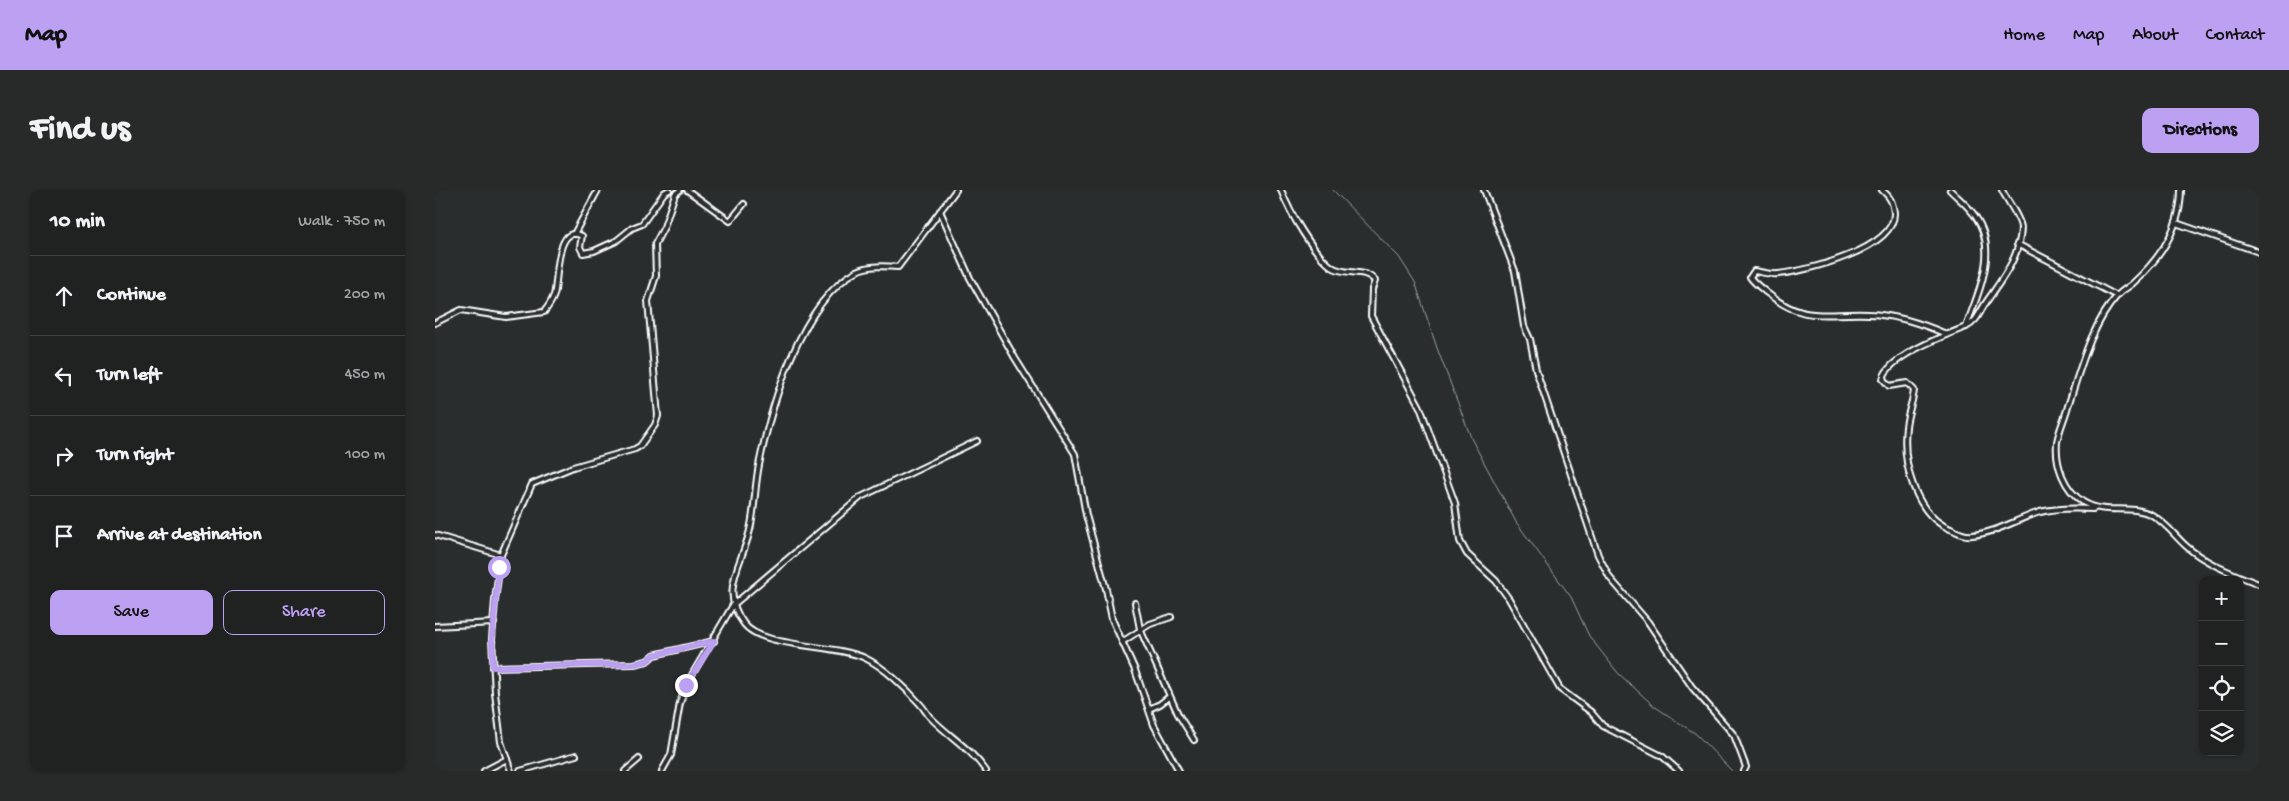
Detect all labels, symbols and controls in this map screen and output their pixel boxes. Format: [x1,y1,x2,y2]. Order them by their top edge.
text: Map [25,21,67,50]
text: Home [2003,25,2045,46]
text: Map [2073,25,2104,46]
text: About [2132,25,2178,46]
text: Contact [2206,25,2264,46]
button: Directions [2142,108,2259,153]
text: Find us [30,110,130,151]
text: 10 min [50,210,105,235]
text: Walk · 750 m [298,213,385,232]
icon: ahead [50,282,78,310]
text: Continue [97,284,166,307]
text: 200 m [344,286,385,305]
icon: left [50,362,78,390]
text: Turn left [97,364,161,387]
text: 450 m [345,366,385,385]
icon: right [50,442,78,470]
text: Turn right [97,444,173,467]
text: 100 m [345,446,385,465]
icon: arrive [50,522,78,550]
text: Arrive at destination [97,524,261,547]
route start [488,556,511,579]
map controls [2199,576,2244,756]
button: + [2199,576,2244,621]
button: Save [50,590,213,635]
button: Share [223,590,385,635]
button: − [2199,621,2244,666]
button: locate [2199,666,2244,711]
route end [675,674,698,697]
button: layers [2199,711,2244,756]

